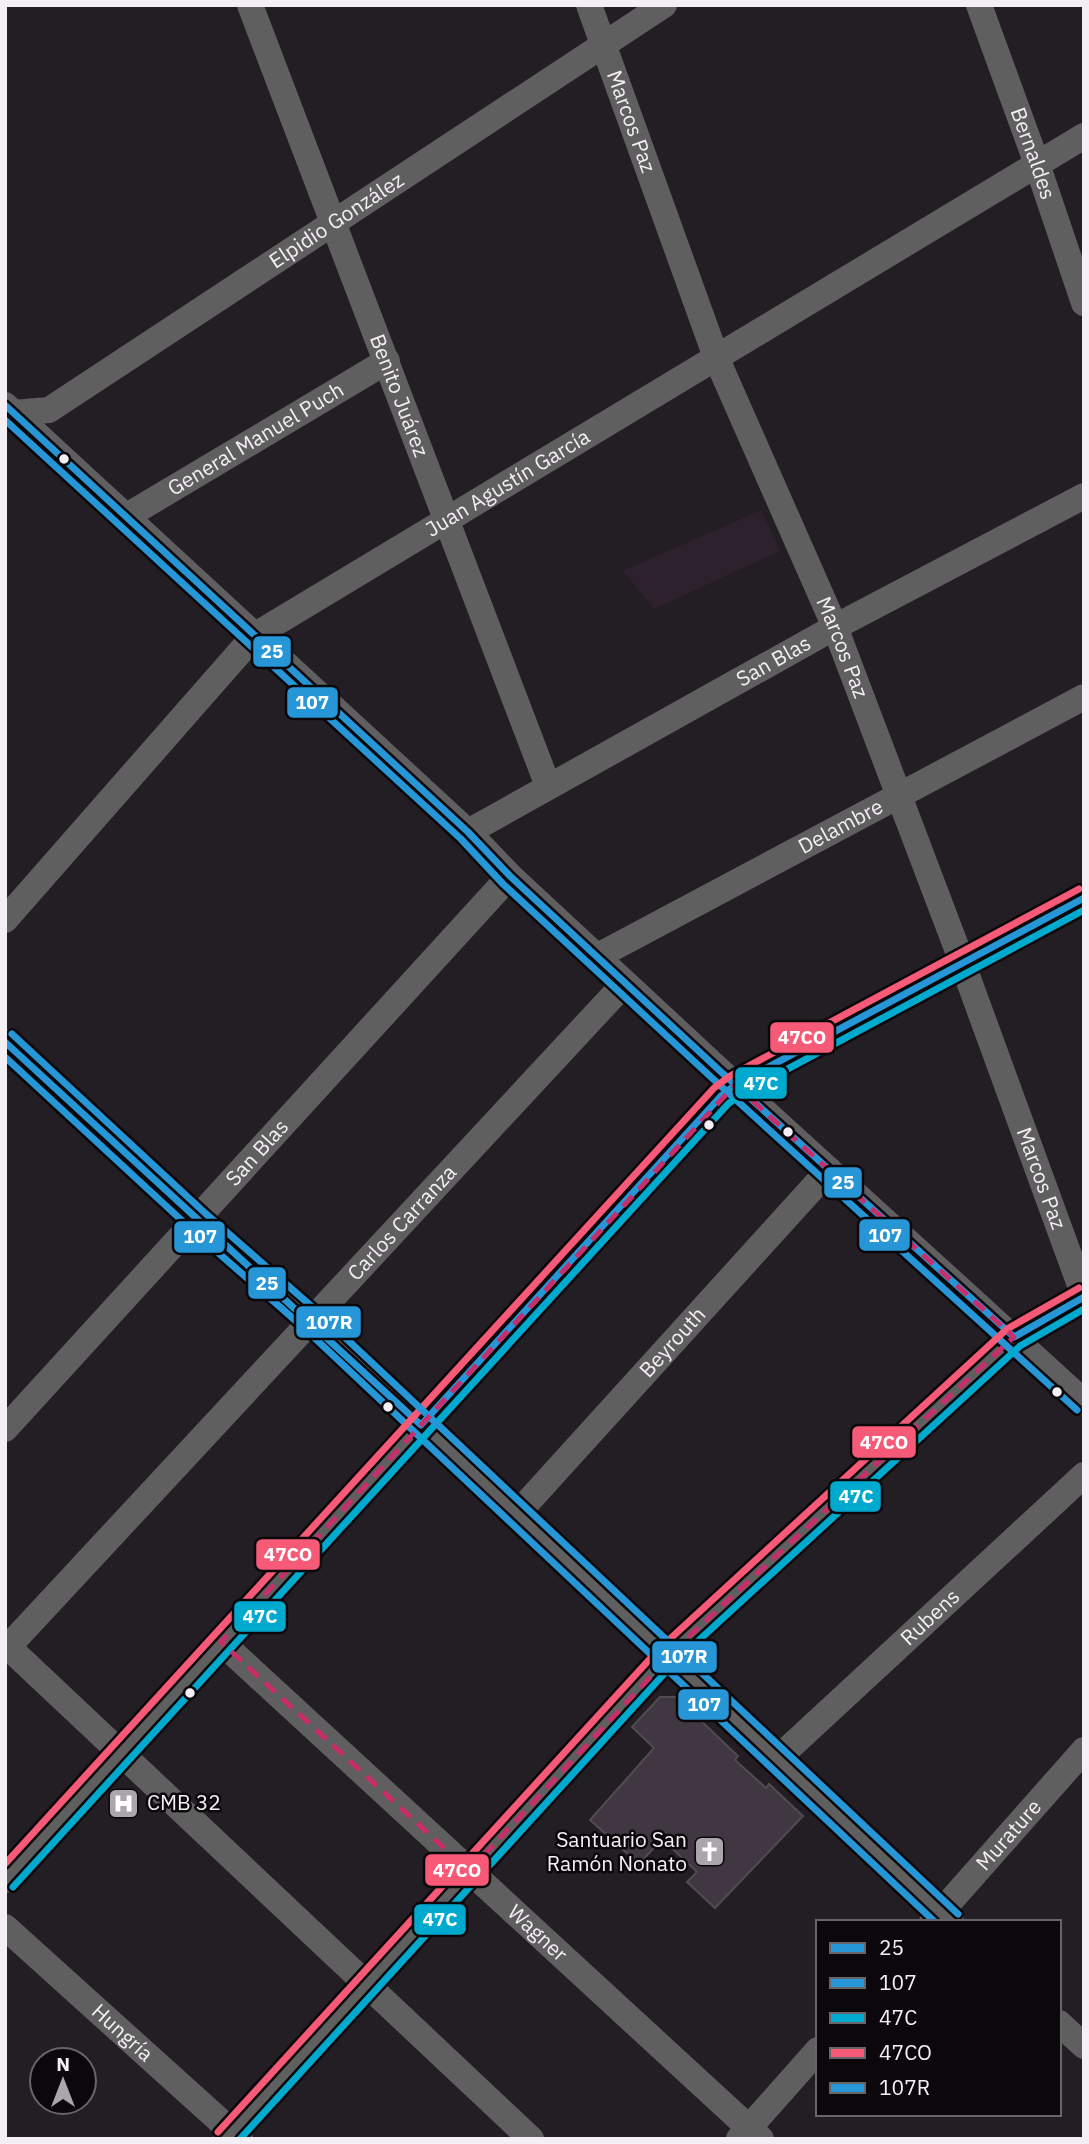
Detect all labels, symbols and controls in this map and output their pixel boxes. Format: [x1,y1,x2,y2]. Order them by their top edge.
street label: Marcos Paz [601,66,663,177]
street label: Bernaldes [1005,103,1063,203]
street label: Elpidio González [263,165,409,274]
street label: Benito Juárez [364,330,436,461]
street label: General Manuel Puch [162,375,349,502]
street label: Juan Agustín García [420,422,595,543]
unlabelled marker [57,452,71,466]
street label: Marcos Paz [810,592,876,702]
street label: San Blas [731,628,815,692]
line badge: 25 [252,635,292,668]
text: 25 [261,639,283,663]
line badge: 107 [286,686,339,719]
text: 107 [295,690,329,714]
street label: Delambre [793,792,888,860]
line badge: 47CO [769,1021,835,1054]
text: 47CO [778,1025,826,1049]
line badge: 47C [734,1066,788,1100]
text: 47C [743,1071,779,1095]
street label: San Blas [219,1113,294,1192]
unlabelled marker [702,1118,716,1132]
street label: Marcos Paz [1011,1123,1074,1233]
unlabelled marker [781,1125,795,1139]
street label: Carlos Carranza [341,1158,462,1286]
line badge: 25 [823,1166,863,1199]
text: 25 [832,1170,854,1194]
line badge: 107 [858,1218,911,1252]
line badge: 107 [173,1220,226,1254]
text: 107 [868,1223,902,1247]
text: 107 [183,1224,217,1248]
line badge: 25 [247,1266,287,1300]
text: 25 [256,1271,278,1295]
street label: Beyrouth [632,1300,711,1383]
line badge: 107R [295,1305,362,1339]
text: 107R [305,1310,353,1334]
unlabelled marker [1050,1385,1064,1399]
unlabelled marker [381,1400,395,1414]
line badge: 47CO [851,1425,917,1459]
text: 47CO [860,1430,908,1454]
line badge: 47C [829,1480,882,1513]
text: 47C [838,1484,874,1508]
line badge: 47CO [255,1538,321,1571]
text: 47CO [264,1542,312,1566]
street label: Rubens [894,1582,965,1651]
line badge: 47C [233,1600,287,1633]
text: 47C [242,1604,278,1628]
line badge: 107R [651,1640,718,1674]
text: 107R [660,1644,708,1668]
unlabelled marker [183,1686,197,1700]
line badge: 107 [677,1688,730,1721]
text: 107 [687,1692,721,1716]
hospital icon: CMB 32 [107,1786,141,1820]
place label: CMB 32 [147,1788,221,1816]
street label: Murature [969,1793,1047,1876]
place label: Santuario San Ramón Nonato [547,1825,687,1877]
church icon: Santuario San Ramón Nonato [693,1835,727,1869]
line badge: 47CO [424,1853,490,1887]
text: 47CO [433,1858,481,1882]
street label: Wagner [502,1898,574,1967]
line badge: 47C [413,1903,467,1936]
text: 47C [422,1907,458,1931]
legend [816,1920,1061,2116]
text: 25 [879,1933,904,1961]
text: 107 [879,1968,917,1996]
street label: Hungría [86,1997,160,2067]
text: 47C [879,2003,917,2031]
text: 47CO [879,2038,932,2066]
north arrow [28,2046,98,2116]
text: N [56,2052,70,2076]
text: 107R [879,2073,930,2101]

